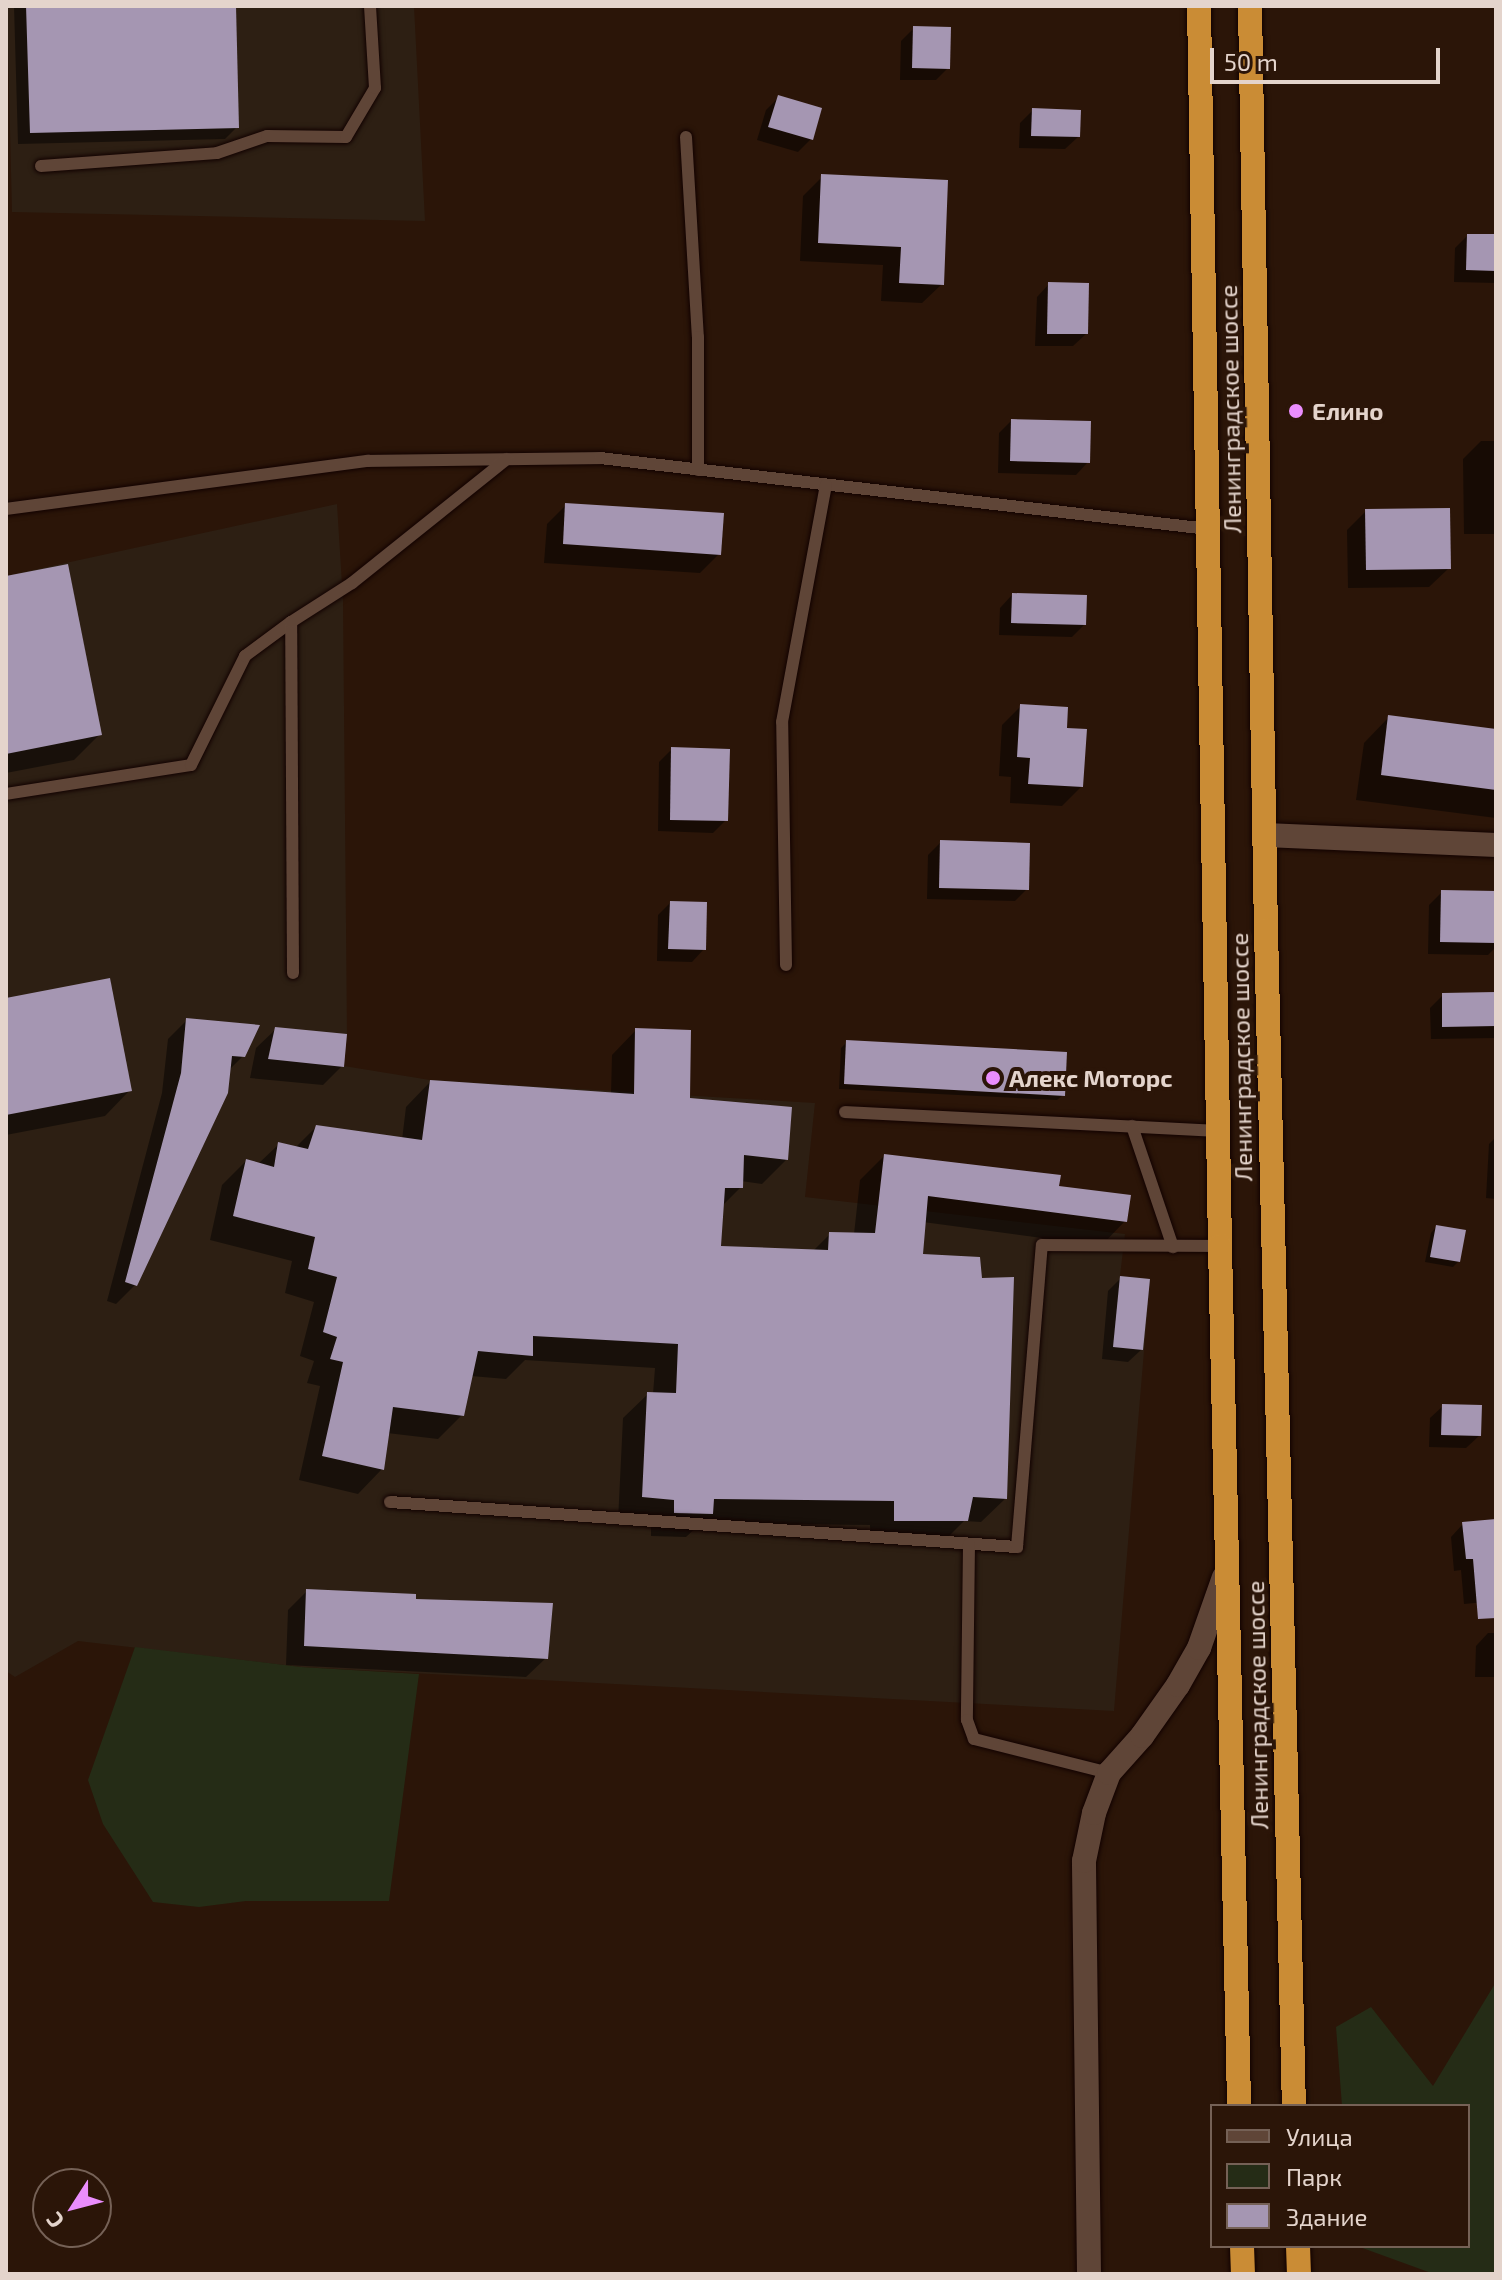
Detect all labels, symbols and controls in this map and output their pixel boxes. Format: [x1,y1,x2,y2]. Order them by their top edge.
scale bar [1214,32,1444,82]
text: 50 m [1224,47,1278,76]
street label: Ленинградское шоссе [1213,284,1247,534]
place label: Елино [1312,397,1383,425]
marker: Елино [1287,402,1305,420]
street label: Ленинградское шоссе [1224,932,1258,1182]
place label: Алекс Моторс [1009,1064,1173,1092]
marker: Алекс Моторс [984,1069,1002,1087]
street label: Ленинградское шоссе [1240,1580,1274,1830]
legend [1210,2104,1470,2248]
text: Улица [1286,2122,1353,2151]
text: Парк [1286,2162,1342,2191]
north arrow [32,2168,112,2248]
text: Здание [1286,2202,1368,2231]
text: С [40,2208,69,2234]

